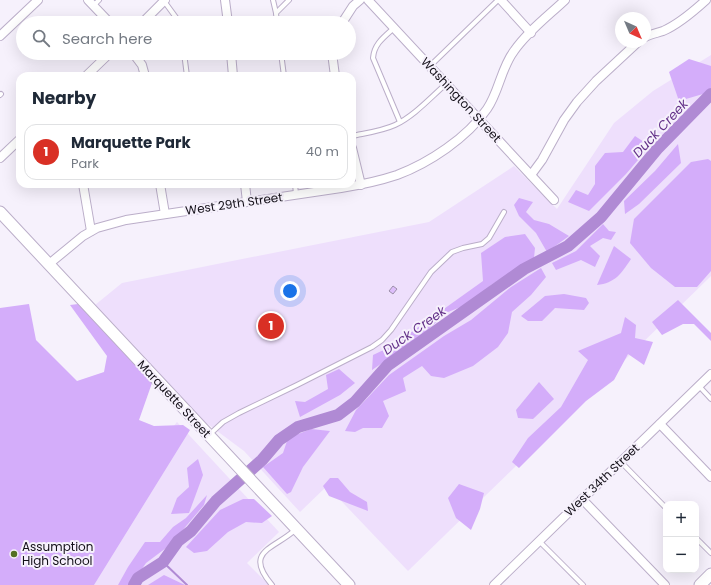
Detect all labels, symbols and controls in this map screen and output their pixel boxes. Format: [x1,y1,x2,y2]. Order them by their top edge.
north arrow [615,12,651,48]
search box [16,16,356,60]
icon: search [30,27,52,49]
text: Search here [62,28,152,49]
street label: Washington Street [417,53,505,146]
text: Nearby [32,86,96,110]
water label: Duck Creek [628,94,693,162]
text: Marquette Park [71,132,191,153]
text: 1 [44,142,48,161]
text: 40 m [306,142,339,161]
text: Park [71,154,99,173]
street label: West 29th Street [184,188,284,219]
your location [280,281,300,301]
water label: Duck Creek [379,301,451,359]
pin: 1 [258,311,284,341]
street label: Marquette Street [134,356,215,441]
street label: West 34th Street [561,439,643,520]
map controls [663,501,699,573]
button: + [663,501,699,537]
button: − [663,537,699,573]
place label: Assumption High School [22,538,93,569]
marker: Assumption High School [9,549,19,559]

